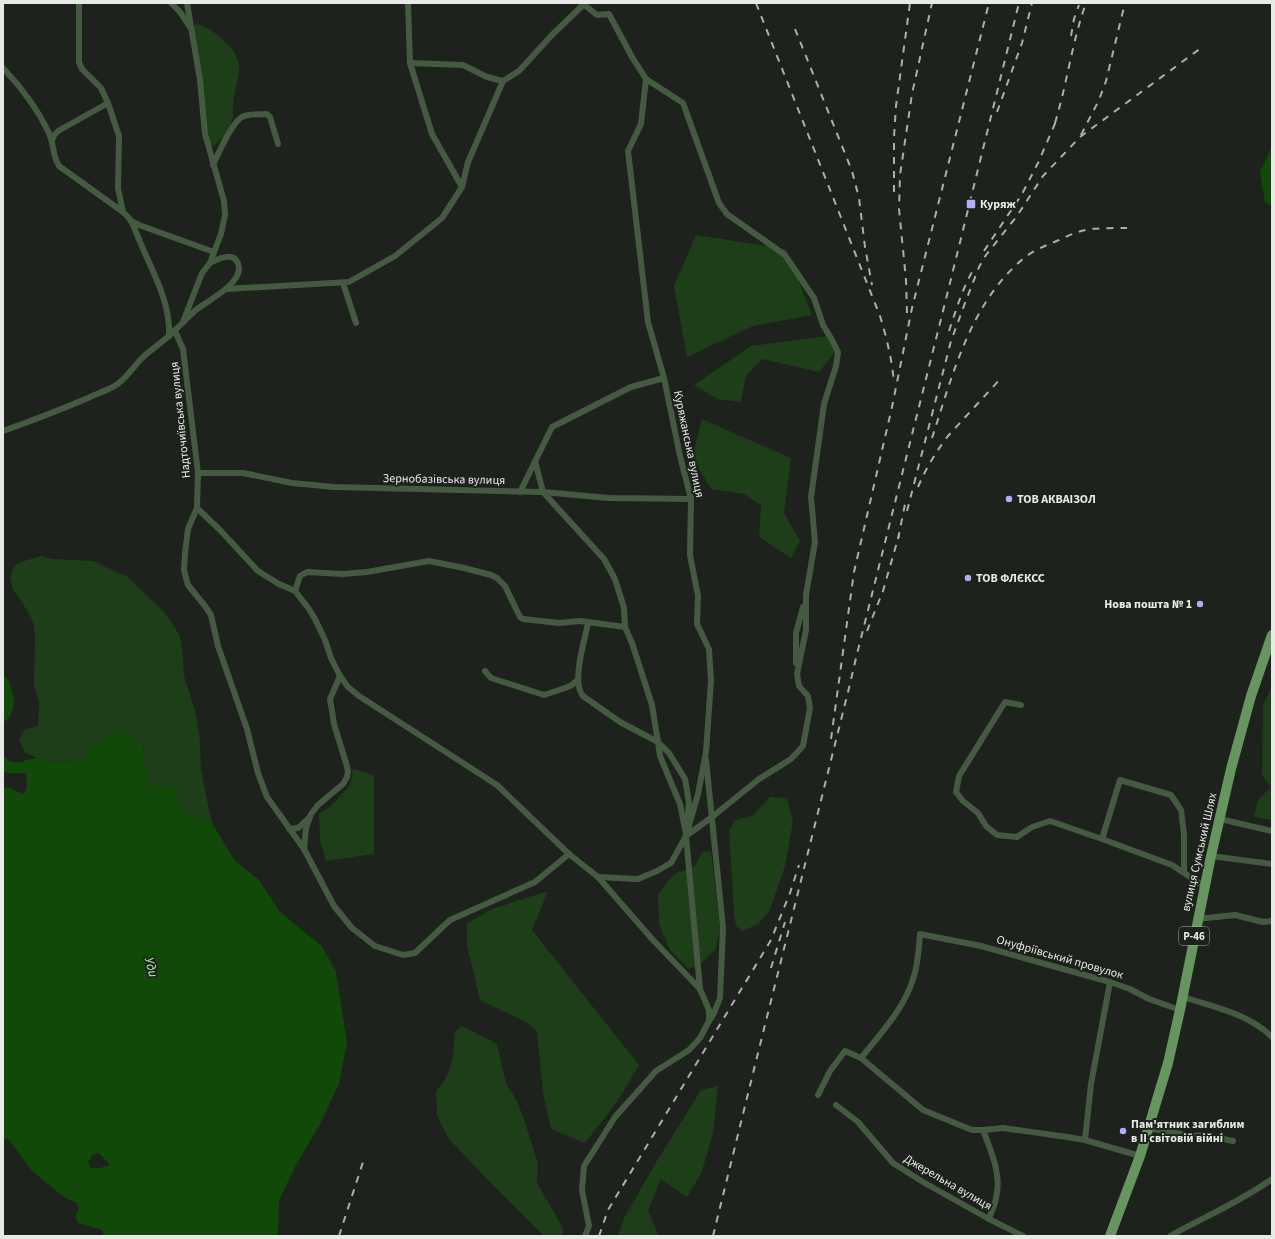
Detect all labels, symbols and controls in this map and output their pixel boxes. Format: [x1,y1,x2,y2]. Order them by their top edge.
place label: Куряж [980,196,1017,213]
marker: Куряж [965,198,977,210]
street label: Надточиївська вулиця [166,361,195,479]
street label: Куряжанська вулиця [669,389,708,499]
street label: Зернобазівська вулиця [383,470,505,489]
place label: ТОВ АКВАІЗОЛ [1017,491,1096,508]
marker: ТОВ АКВАІЗОЛ [1004,494,1014,504]
place label: ТОВ ФЛЄКСС [976,570,1045,587]
marker: ТОВ ФЛЄКСС [963,573,973,583]
place label: Нова пошта № 1 [1104,596,1192,613]
marker: Нова пошта № 1 [1195,599,1205,609]
street label: вулиця Сумський Шлях [1178,790,1222,913]
road number: Р-46 [1179,927,1209,945]
street label: Онуфріївський провулок [994,931,1125,984]
water label: Уди [140,955,162,979]
place label: Пам'ятник загиблим в II світовій війні [1131,1116,1245,1147]
marker: Пам'ятник загиблим в II світовій війні [1118,1126,1128,1136]
street label: Джерельна вулиця [900,1150,995,1215]

